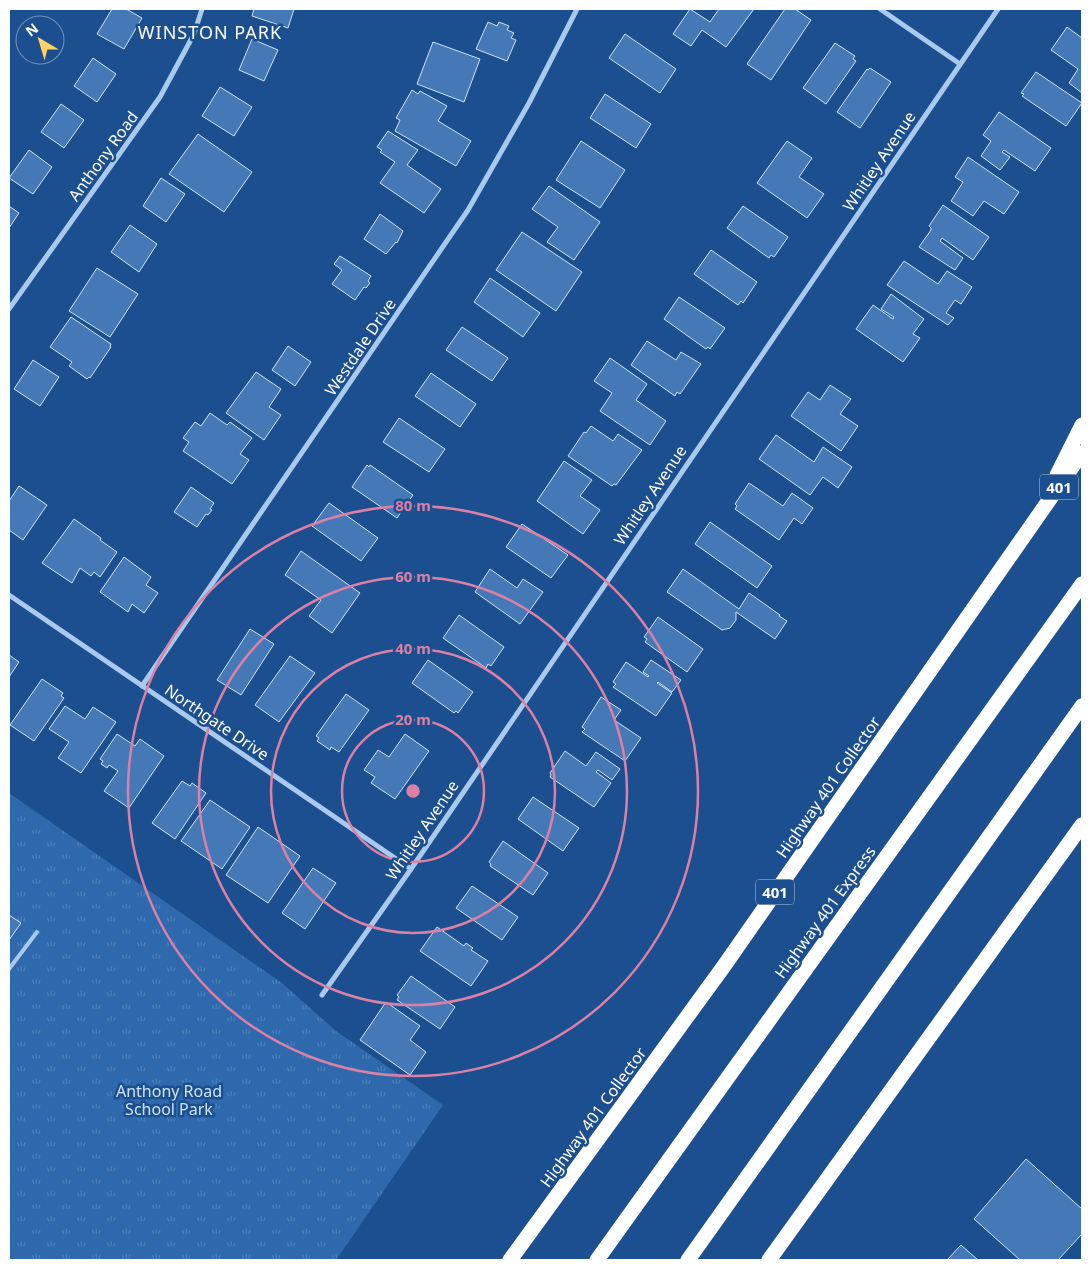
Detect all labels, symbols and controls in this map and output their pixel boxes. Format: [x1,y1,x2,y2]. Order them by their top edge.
north arrow [15,15,65,65]
text: N [21,18,42,40]
district label: WINSTON PARK [138,20,282,44]
street label: Anthony Road [63,107,143,205]
street label: Whitley Avenue [837,107,921,215]
street label: Westdale Drive [319,294,401,400]
street label: Whitley Avenue [608,441,692,549]
road number: 401 [1040,474,1078,500]
text: 80 m [395,495,431,515]
text: 60 m [395,566,431,586]
text: 40 m [395,638,431,658]
street label: Northgate Drive [160,679,274,765]
text: 20 m [395,709,431,729]
street label: Highway 401 Collector [771,712,885,862]
street label: Whitley Avenue [380,776,464,884]
centre of rings [404,782,422,800]
street label: Highway 401 Express [769,841,881,983]
road number: 401 [756,880,794,904]
street label: Highway 401 Collector [535,1042,652,1191]
park label: Anthony Road School Park [116,1080,222,1120]

